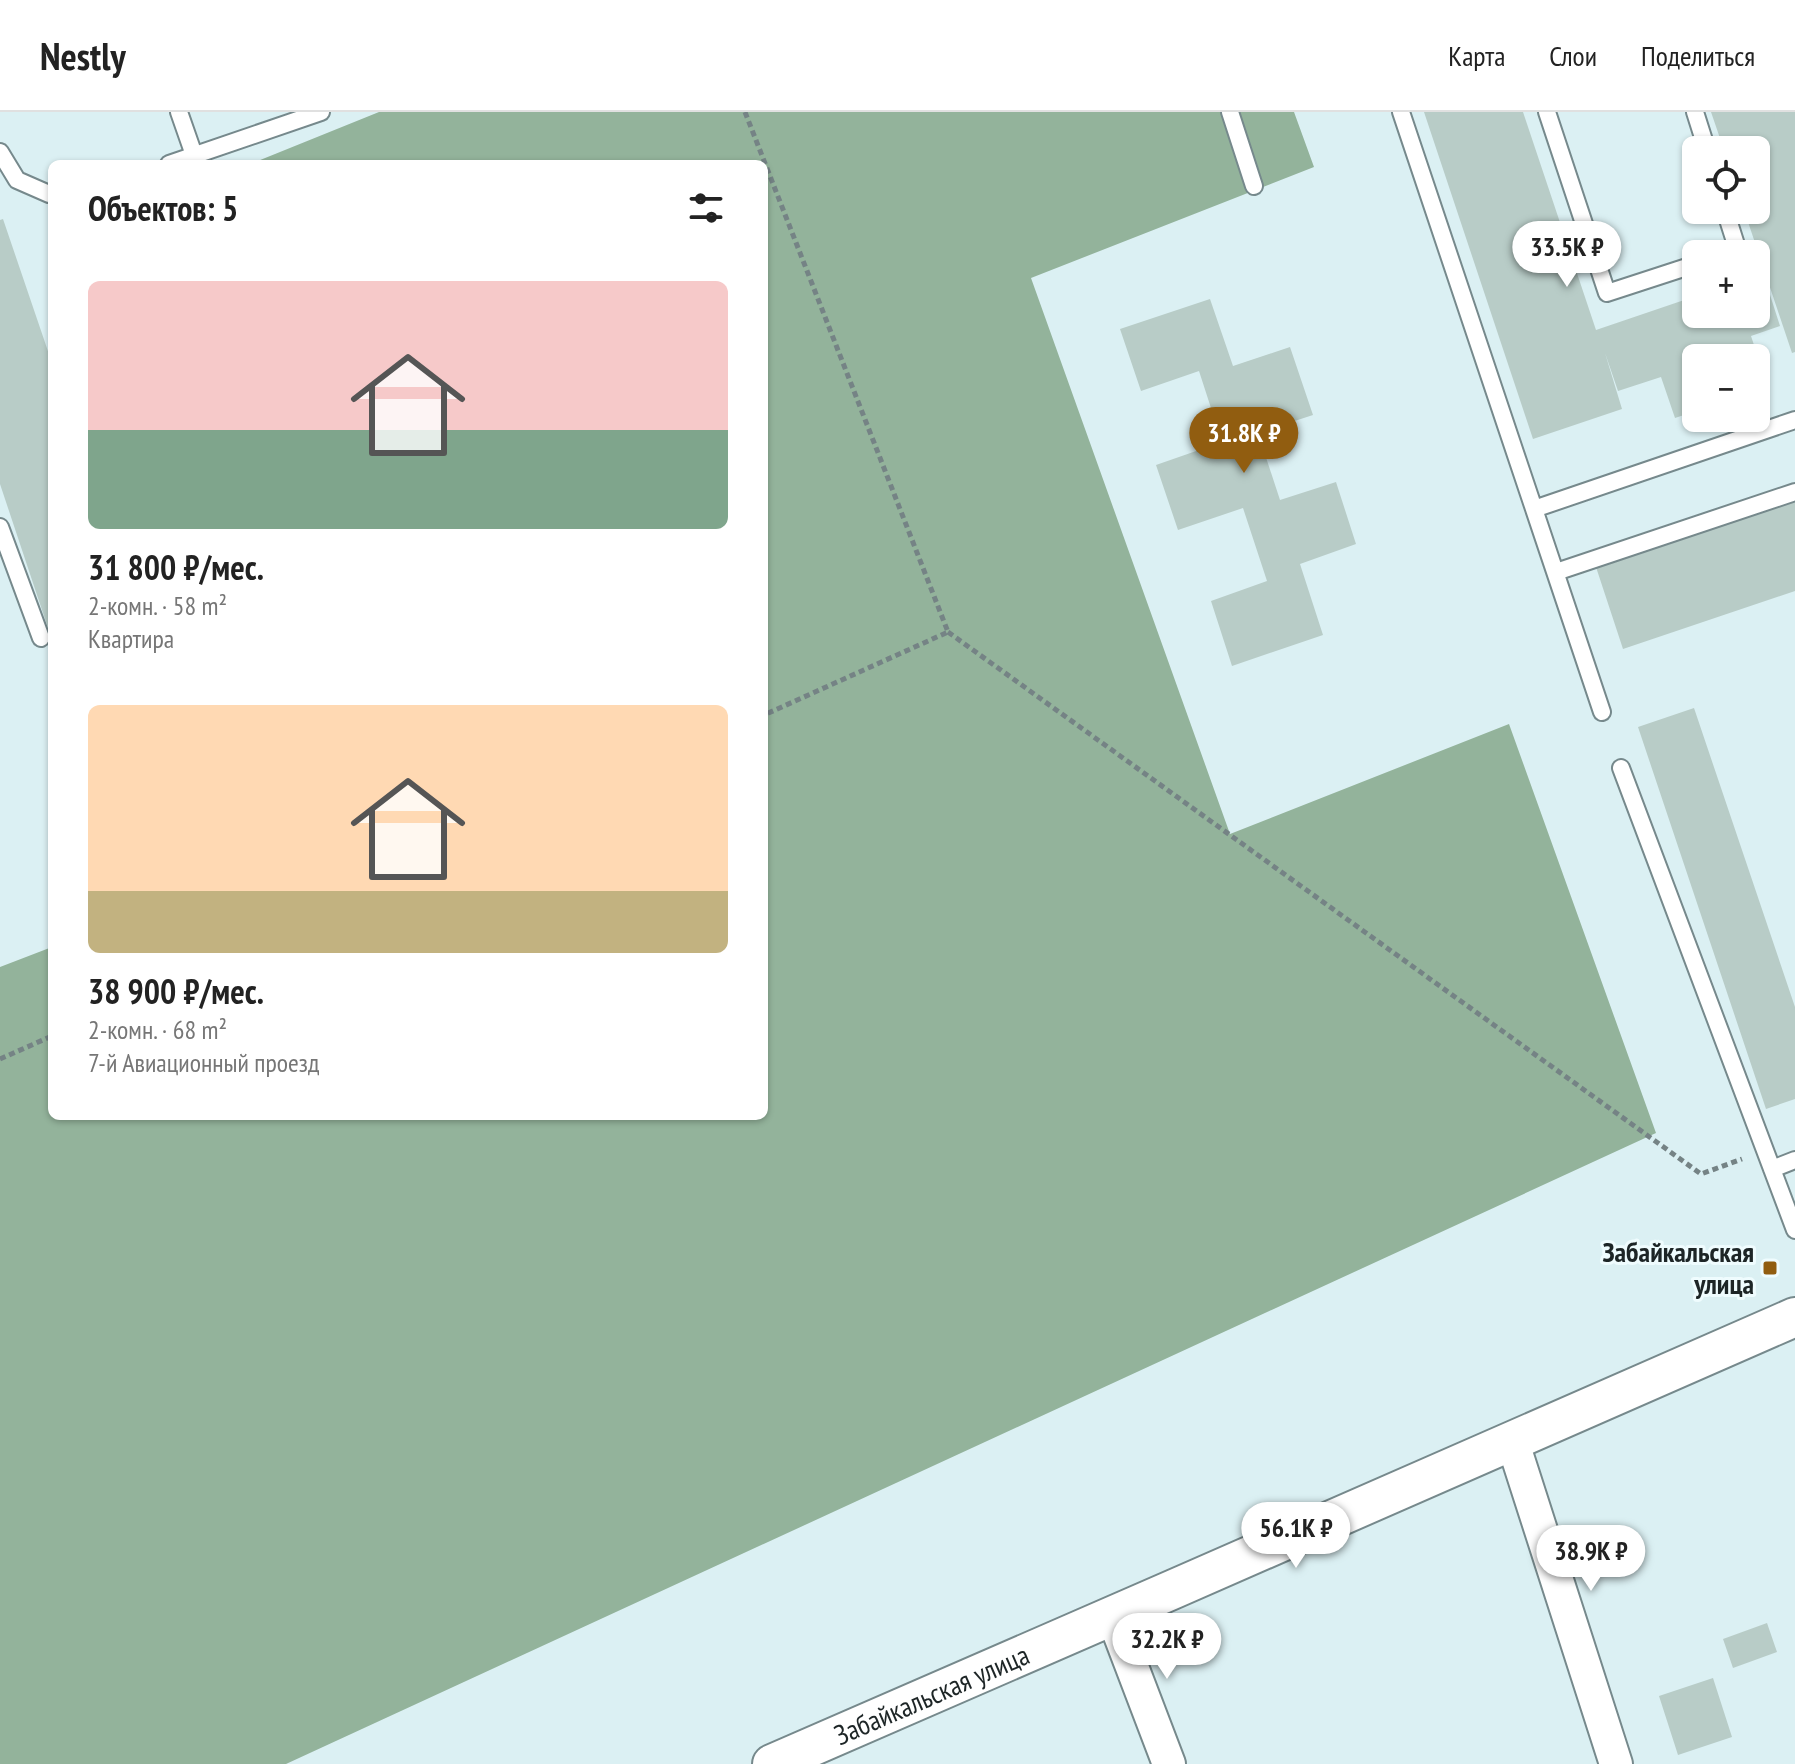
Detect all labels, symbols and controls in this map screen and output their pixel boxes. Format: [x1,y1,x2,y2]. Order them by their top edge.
text: Nestly [40,31,126,80]
text: Карта [1448,37,1505,74]
text: Слои [1549,37,1597,74]
text: Поделиться [1641,37,1755,74]
map controls [1682,136,1770,432]
button: locate [1682,136,1770,224]
text: Объектов: 5 [88,186,238,230]
icon: filters [684,186,728,230]
pin: 33.5K ₽ [1493,221,1641,289]
text: 33.5K ₽ [1530,230,1604,263]
button: + [1682,240,1770,328]
icon: home [336,333,480,477]
button: − [1682,344,1770,432]
pin: 31.8K ₽ [1170,407,1318,475]
text: 31.8K ₽ [1207,416,1281,449]
text: 31 800 ₽/мес. [88,545,264,589]
text: 2-комн. · 58 m² [88,589,227,622]
text: Квартира [88,622,174,655]
icon: home [336,757,480,901]
text: 38 900 ₽/мес. [88,969,264,1013]
text: 2-комн. · 68 m² [88,1013,227,1046]
text: 7-й Авиационный проезд [88,1046,319,1079]
place label: Забайкальская улица [1602,1233,1754,1302]
marker: Забайкальская улица [1761,1259,1779,1277]
pin: 56.1K ₽ [1222,1502,1370,1570]
text: 56.1K ₽ [1259,1511,1333,1544]
pin: 38.9K ₽ [1517,1525,1665,1593]
text: 38.9K ₽ [1554,1534,1628,1567]
pin: 32.2K ₽ [1093,1613,1241,1681]
text: 32.2K ₽ [1130,1622,1204,1655]
street label: Забайкальская улица [828,1636,1035,1753]

